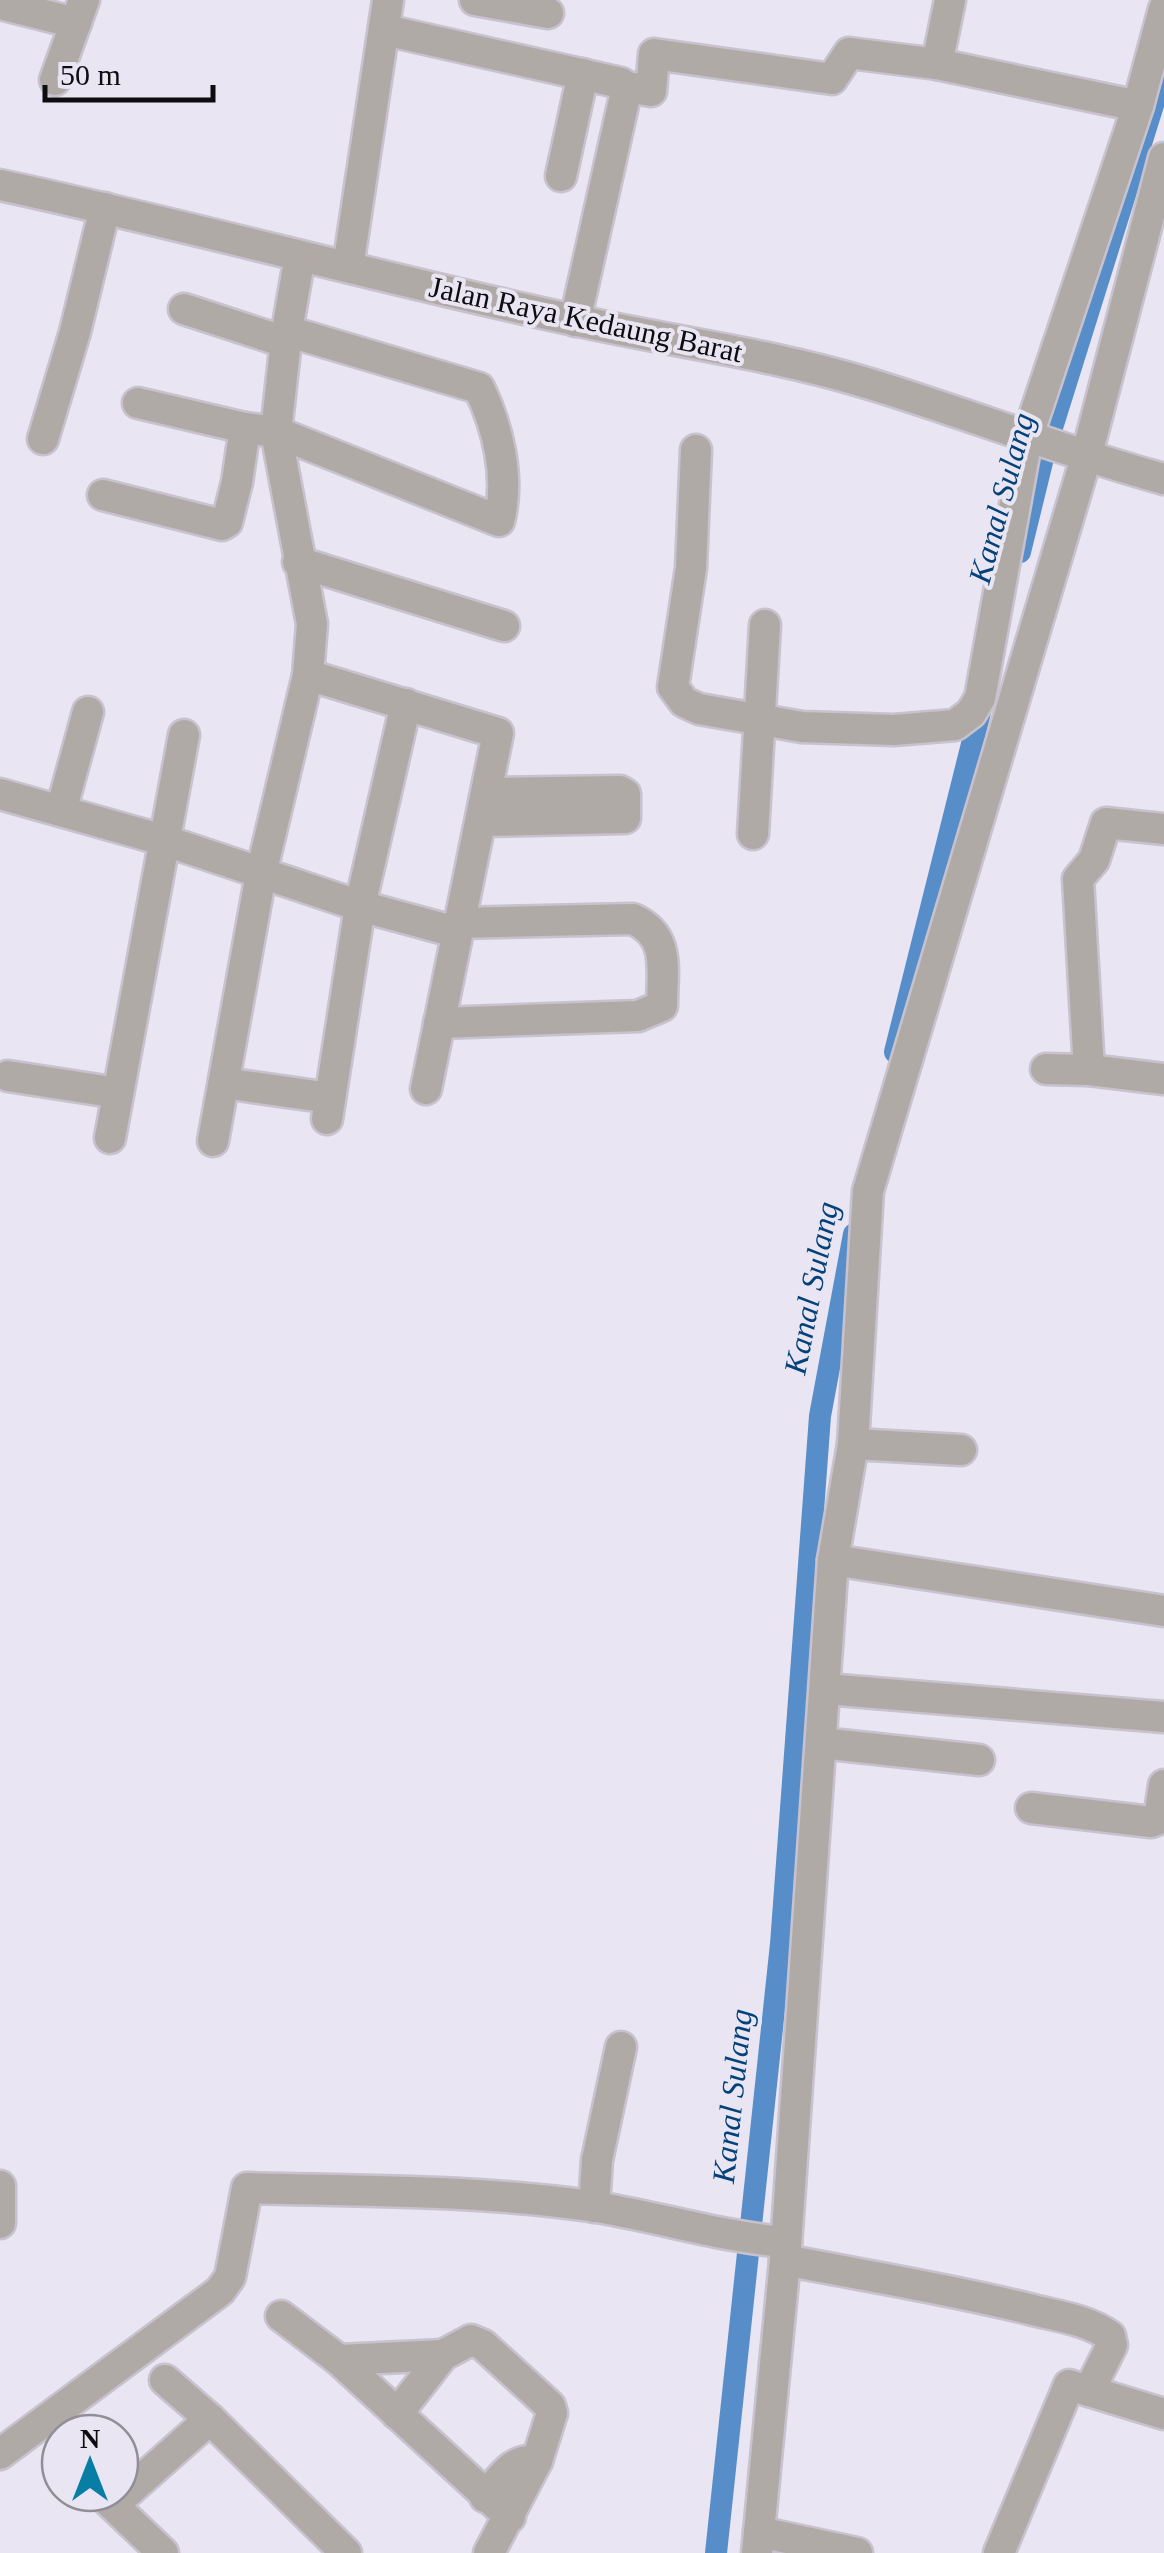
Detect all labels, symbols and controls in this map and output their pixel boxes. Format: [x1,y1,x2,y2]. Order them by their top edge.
scale bar [45,40,212,102]
text: 50 m [60,58,121,91]
street label: Jalan Raya Kedaung Barat [427,270,746,368]
water label: Kanal Sulang [961,409,1041,588]
water label: Kanal Sulang [776,1199,845,1378]
water label: Kanal Sulang [705,2007,759,2186]
north arrow [40,2413,140,2513]
text: N [80,2423,100,2454]

